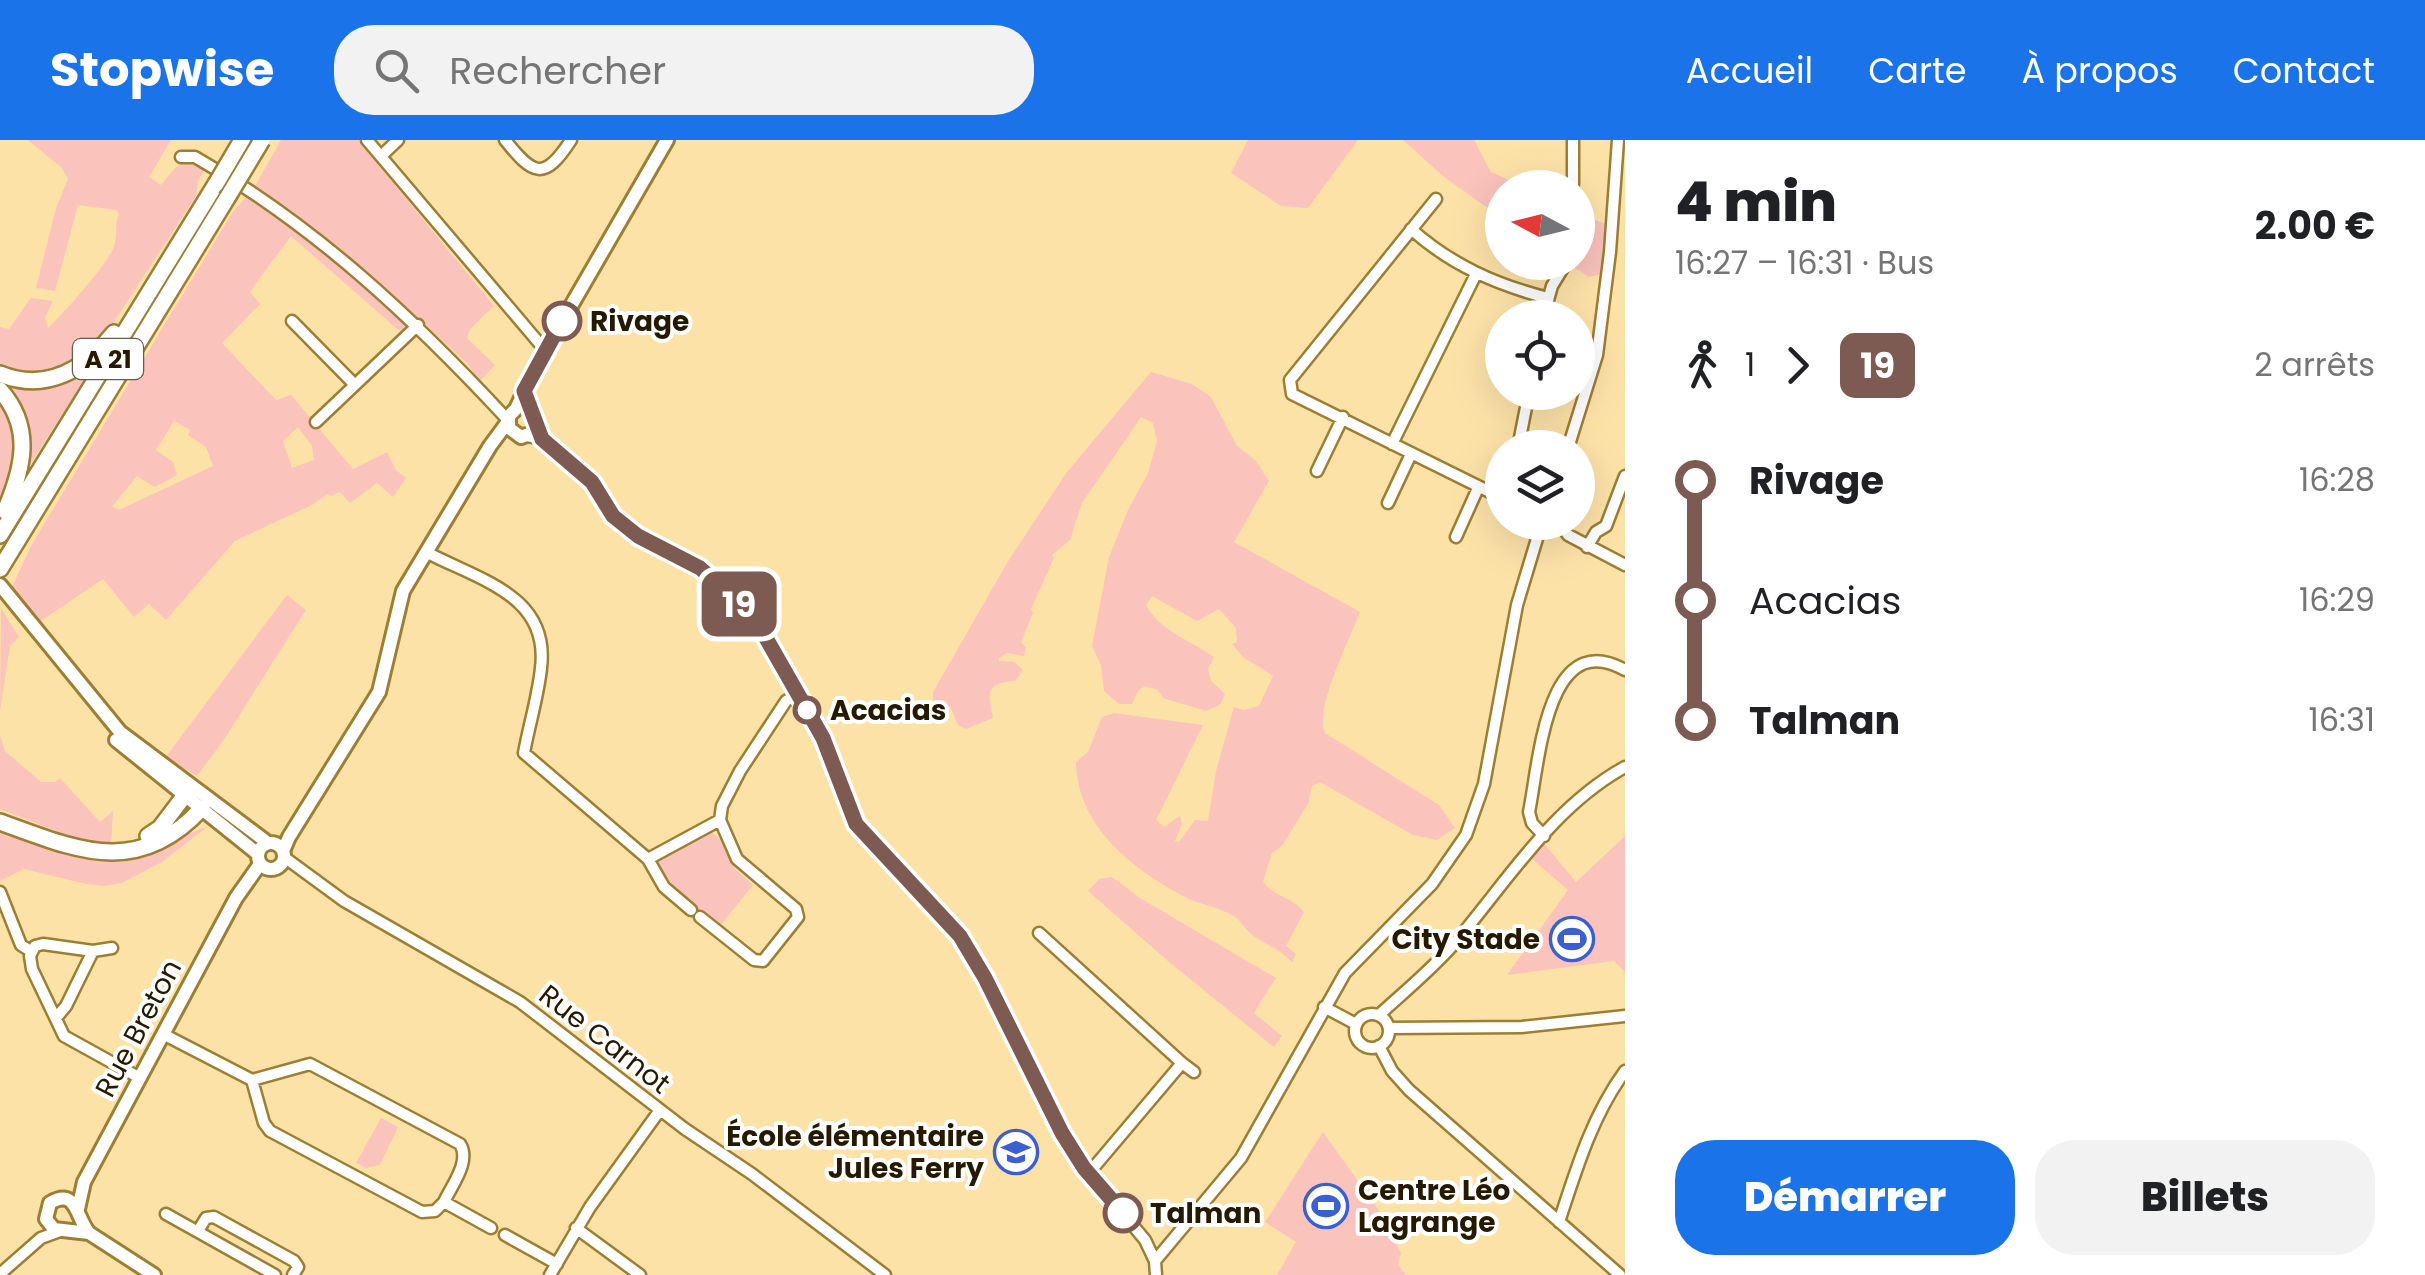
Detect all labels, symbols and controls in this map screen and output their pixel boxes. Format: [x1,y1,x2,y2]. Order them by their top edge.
search box [334,25,1034,115]
text: Stopwise [50,36,274,103]
icon: search [369,43,424,98]
text: Rechercher [449,44,666,97]
text: Accueil [1686,46,1813,95]
text: Carte [1868,46,1966,95]
text: À propos [2021,46,2178,95]
text: Contact [2233,46,2375,95]
text: 4 min [1675,163,1837,240]
north arrow [1485,170,1595,280]
map controls [1485,170,1595,540]
text: 2.00 € [2255,199,2375,252]
text: 16:27 – 16:31 · Bus [1675,240,1934,285]
button: locate [1485,300,1595,410]
marker: Rivage [543,302,581,340]
place label: Rivage [590,302,689,341]
icon: walk [1675,338,1730,393]
icon: forward [1770,338,1825,393]
road number: A 21 [73,339,143,379]
text: 19 [1860,341,1895,390]
text: 1 [1745,342,1755,387]
text: 2 arrêts [2254,342,2375,387]
button: layers [1485,430,1595,540]
text: Rivage [1749,454,1884,507]
text: 16:28 [2299,457,2375,502]
line badge: 19 [694,572,784,636]
text: Acacias [1749,574,1901,627]
text: 16:29 [2299,577,2375,622]
text: 19 [722,580,756,629]
place label: Acacias [830,691,946,730]
text: Talman [1749,694,1900,747]
marker: Acacias [794,697,820,723]
text: 16:31 [2309,697,2375,742]
sports icon: City Stade [1549,916,1595,962]
place label: City Stade [1392,920,1540,959]
street label: Rue Breton [86,953,191,1104]
street label: Rue Carnot [531,976,678,1103]
place label: École élémentaire Jules Ferry [726,1117,984,1188]
school or university icon: École élémentaire Jules Ferry [993,1129,1039,1175]
button: Démarrer [1675,1140,2015,1255]
button: Billets [2035,1140,2375,1255]
place label: Centre Léo Lagrange [1358,1171,1511,1242]
sports icon: Centre Léo Lagrange [1303,1183,1349,1229]
marker: Talman [1104,1194,1142,1232]
place label: Talman [1150,1194,1261,1233]

